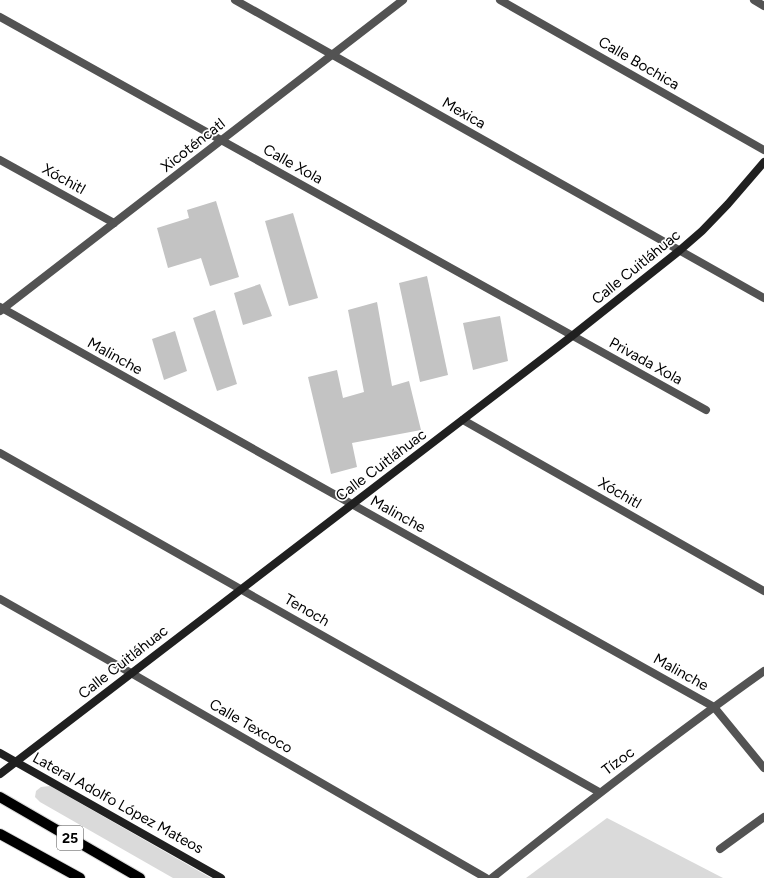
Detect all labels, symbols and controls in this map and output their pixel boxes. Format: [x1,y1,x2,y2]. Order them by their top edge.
street label: Calle Bochica [595,33,683,93]
street label: Mexica [439,93,489,133]
street label: Xicoténcatl [157,114,229,176]
street label: Calle Xola [260,140,326,188]
street label: Xóchitl [39,160,89,198]
street label: Calle Cuitláhuac [588,226,684,308]
street label: Privada Xola [606,333,686,389]
street label: Malinche [84,334,146,378]
street label: Calle Cuitláhuac [332,425,430,505]
street label: Xóchitl [595,474,645,512]
street label: Malinche [367,492,429,536]
street label: Tenoch [281,590,333,630]
street label: Calle Cuitláhuac [75,621,171,703]
street label: Malinche [650,650,712,694]
street label: Calle Texcoco [206,695,296,757]
street label: Tízoc [598,743,638,779]
street label: Lateral Adolfo López Mateos [30,749,206,857]
road number: 25 [57,826,83,850]

